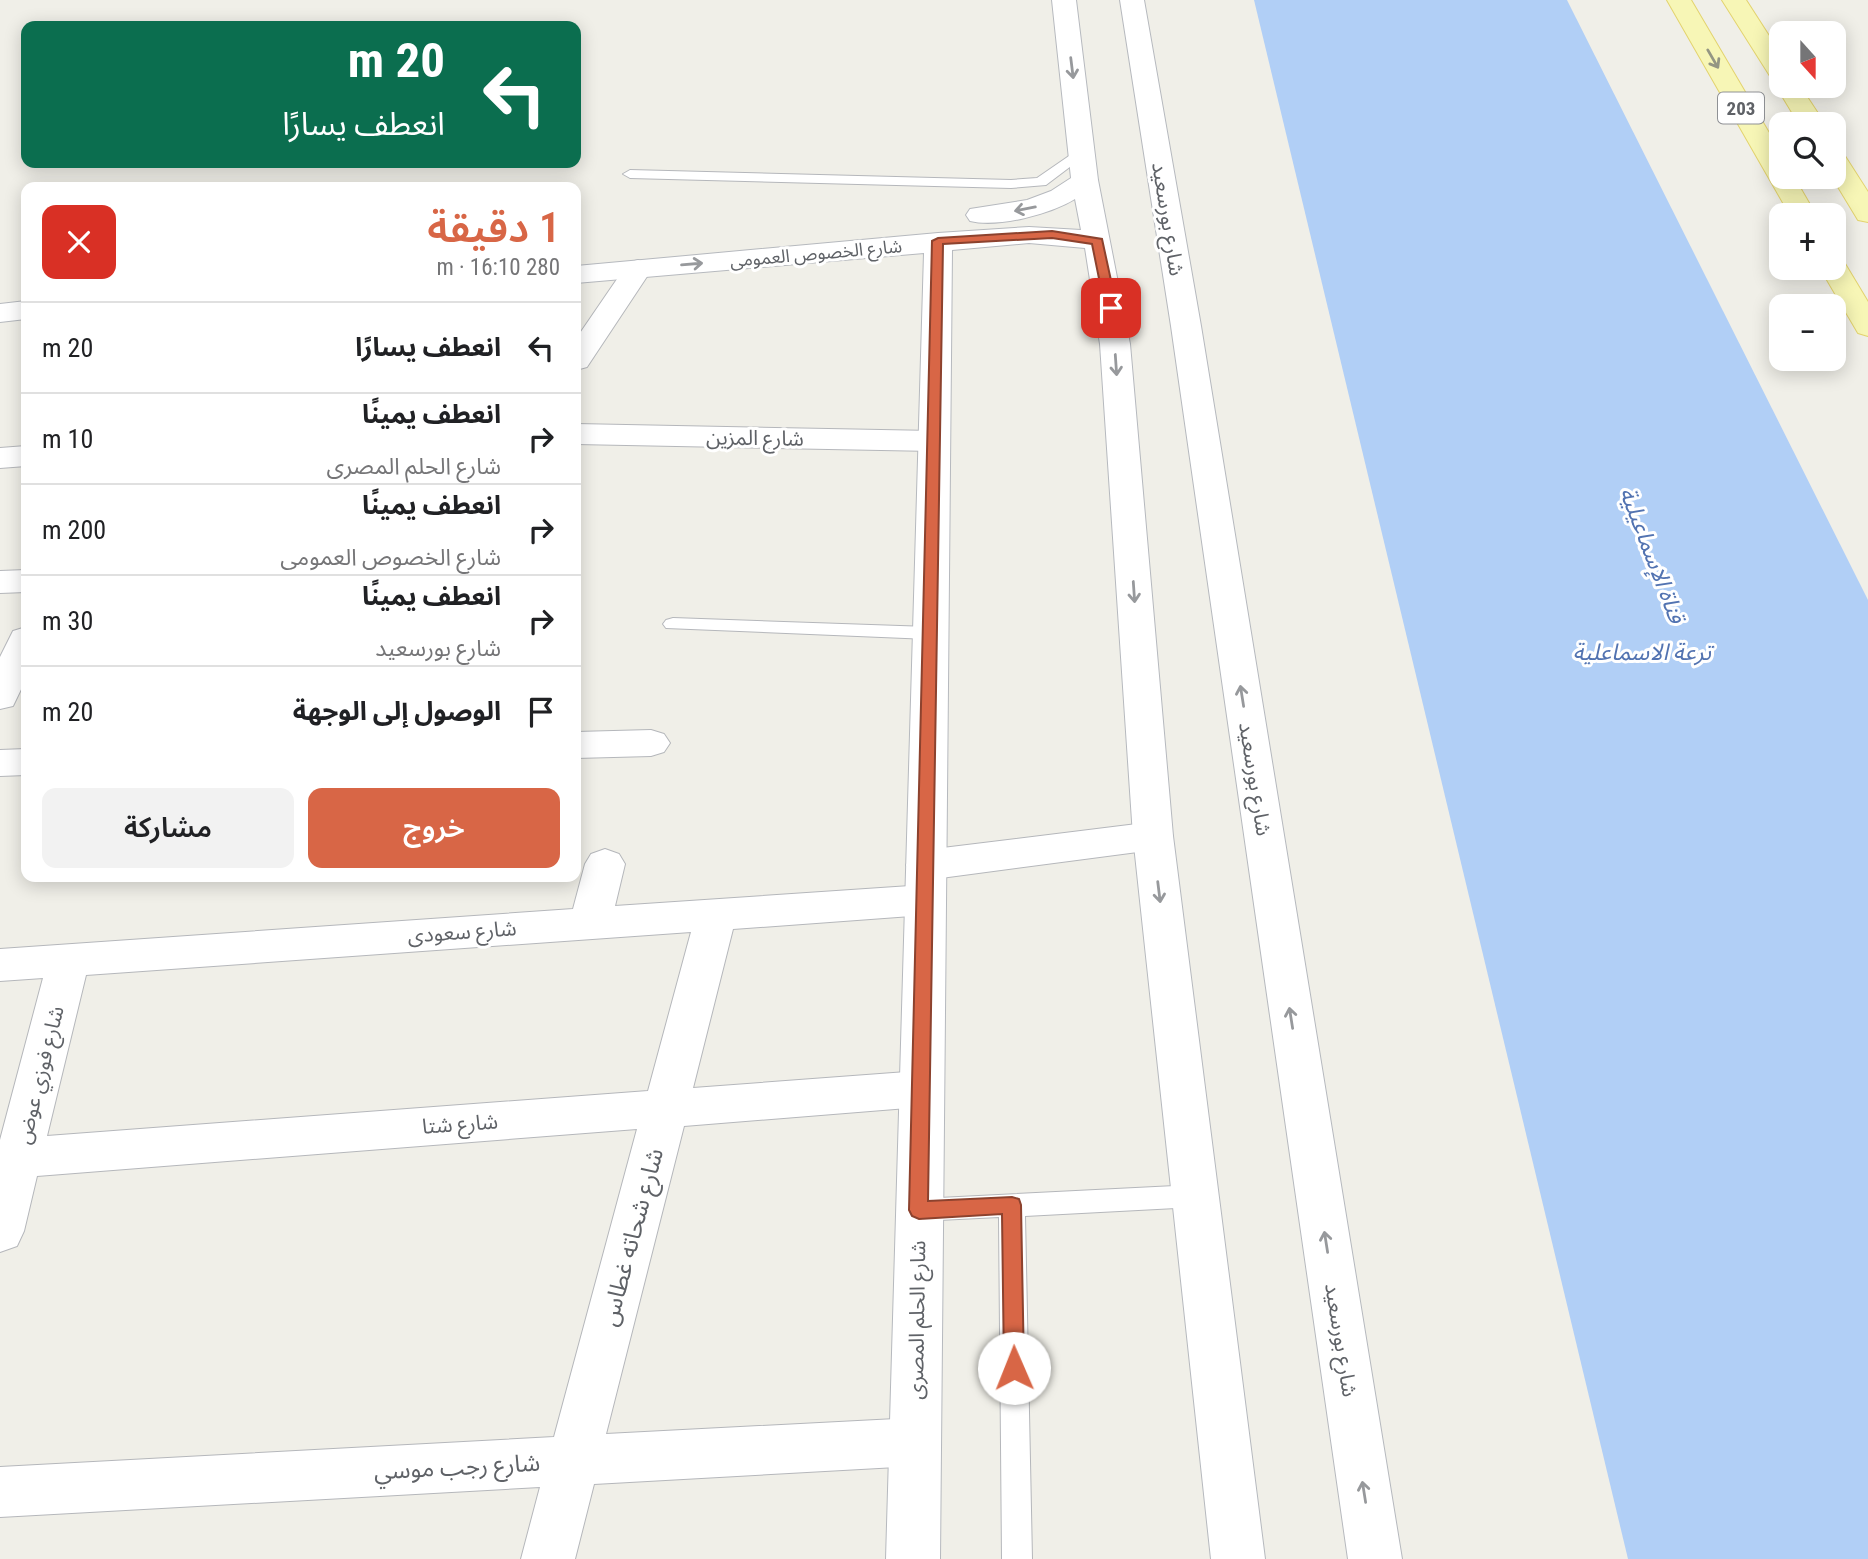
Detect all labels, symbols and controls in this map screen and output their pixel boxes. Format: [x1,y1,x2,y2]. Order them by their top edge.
north arrow [1769,21,1846,98]
map controls [1769,21,1846,371]
text: 20 m [348,32,445,89]
icon: left [469,49,560,140]
one-way arrow [1706,49,1720,69]
one-way arrow [1066,56,1079,79]
road number: 203 [1718,92,1764,124]
text: انعطف يسارًا [282,105,445,143]
button: search [1769,112,1846,189]
street label: شارع بورسعيد [1144,160,1189,278]
text: 1 دقيقة [427,203,560,252]
one-way arrow [1014,203,1036,216]
button: + [1769,203,1846,280]
button: close [42,205,116,279]
street label: شارع الخصوص العمومى [729,235,903,275]
text: 280 m · 16:10 [436,254,560,281]
one-way arrow [681,257,703,270]
pin [1081,278,1141,338]
icon: arrive [1092,289,1130,327]
button: − [1769,294,1846,371]
icon: left [522,329,560,367]
text: انعطف يسارًا [355,332,501,362]
text: 20 m [42,333,93,363]
one-way arrow [1110,353,1123,376]
text: انعطف يمينًا [362,399,501,429]
icon: right [522,420,560,458]
text: 10 m [42,424,93,454]
street label: شارع المزين [706,425,804,454]
text: شارع الحلم المصرى [327,453,501,480]
water label: قناة الإسماعيلية [1613,483,1691,629]
text: انعطف يمينًا [362,490,501,520]
icon: right [522,511,560,549]
text: 200 m [42,515,106,545]
text: شارع الخصوص العمومى [280,544,501,571]
one-way arrow [1128,580,1141,603]
text: انعطف يمينًا [362,581,501,611]
icon: right [522,602,560,640]
text: 30 m [42,606,93,636]
text: شارع بورسعيد [375,635,501,662]
water label: ترعة الاسماعلية [1573,639,1714,666]
one-way arrow [1235,685,1248,708]
icon: arrive [522,693,560,731]
text: الوصول إلى الوجهة [293,696,501,726]
text: 20 m [42,697,93,727]
street label: شارع بورسعيد [1231,720,1276,838]
button: مشاركة [42,788,294,868]
button: خروج [308,788,560,868]
one-way arrow [1153,880,1166,903]
street label: شارع سعودى [407,916,517,951]
street label: شارع فوزي عوض [11,1003,73,1147]
one-way arrow [1285,1007,1298,1029]
street label: شارع شتا [421,1109,499,1142]
street label: شارع شحاته غطاس [595,1145,672,1330]
one-way arrow [1319,1232,1332,1254]
street label: شارع الحلم المصرى [904,1240,933,1400]
street label: شارع بورسعيد [1317,1281,1362,1399]
position arrow [977,1331,1051,1405]
street label: شارع رجب موسي [373,1449,541,1490]
one-way arrow [1357,1481,1370,1503]

